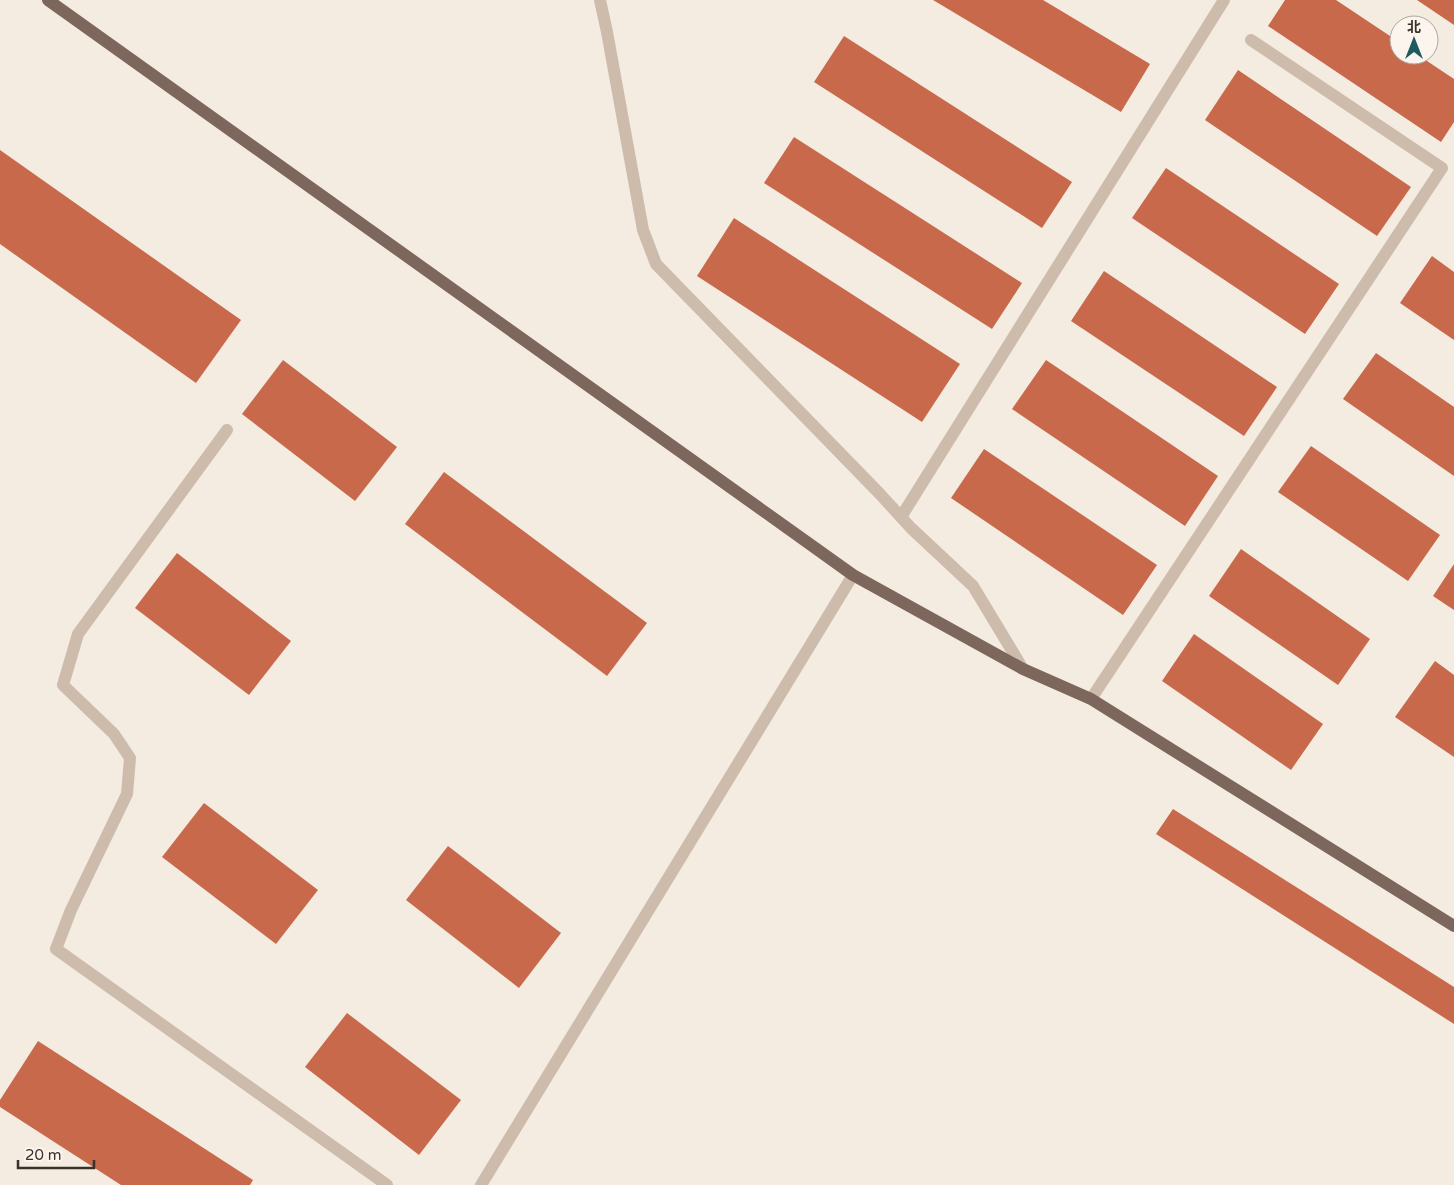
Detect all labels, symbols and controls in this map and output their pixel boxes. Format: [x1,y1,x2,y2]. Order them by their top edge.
north arrow [1389,15,1439,65]
text: 北 [1407,19,1421,36]
scale bar [18,1138,94,1170]
text: 20 m [25,1146,62,1164]

